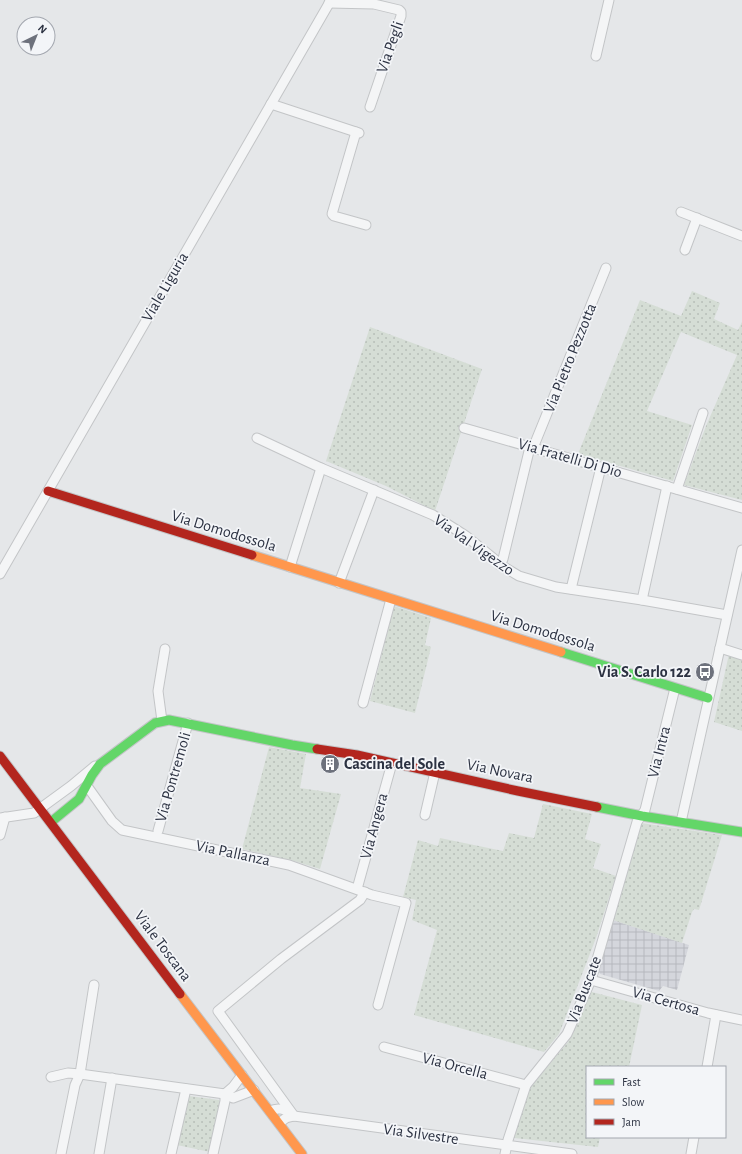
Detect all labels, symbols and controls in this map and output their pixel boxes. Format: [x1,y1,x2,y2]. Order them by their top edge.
north arrow [16,16,56,56]
street label: Via Pegli [374,19,406,75]
text: N [36,22,49,36]
street label: Viale Liguria [139,250,191,324]
street label: Via Pietro Pezzotta [541,301,599,415]
street label: Via Fratelli Di Dio [516,436,624,481]
street label: Via Domodossola [170,507,278,555]
street label: Via Val Vigezzo [431,512,517,579]
street label: Via Domodossola [489,607,597,655]
bus stop icon: Via S. Carlo 122 [694,661,716,683]
place label: Via S. Carlo 122 [597,664,691,680]
street label: Via Intra [645,724,673,780]
street label: Via Pontremoli [153,730,193,824]
building icon: Cascina del Sole [319,753,341,775]
place label: Cascina del Sole [344,756,445,772]
street label: Via Novara [465,756,535,786]
street label: Via Angera [357,791,391,861]
street label: Via Pallanza [194,837,272,869]
street label: Viale Toscana [131,908,195,984]
street label: Via Buscate [564,954,604,1026]
street label: Via Certosa [630,984,702,1018]
street label: Via Orcella [421,1050,489,1082]
legend [586,1066,726,1138]
text: Fast [622,1076,641,1088]
text: Slow [622,1096,644,1108]
text: Jam [622,1116,641,1128]
street label: Via Silvestre [382,1121,460,1147]

